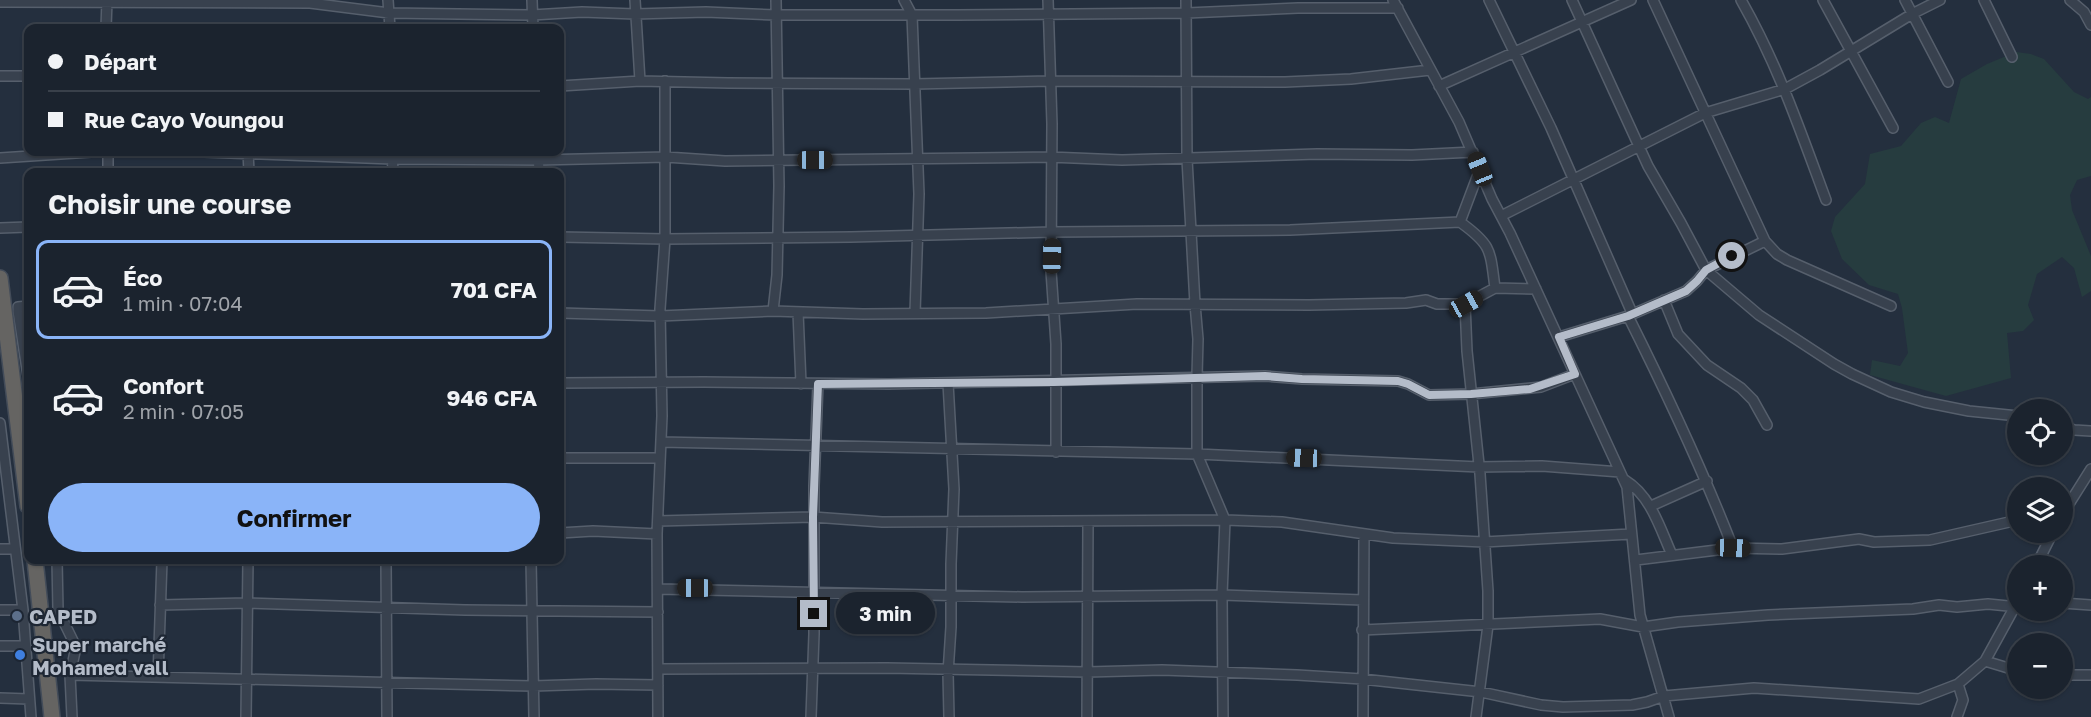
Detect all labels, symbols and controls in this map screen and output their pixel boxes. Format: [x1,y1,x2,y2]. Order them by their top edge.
text: Départ [84,48,157,75]
text: Rue Cayo Voungou [84,106,284,133]
car [1465,149,1495,189]
car [797,151,833,169]
text: Choisir une course [48,188,291,220]
car [1043,238,1061,274]
route start [1718,242,1745,269]
icon: car [51,263,105,317]
text: Éco [123,264,162,291]
text: 701 CFA [451,276,537,303]
car [1446,287,1486,321]
text: 1 min · 07:04 [123,291,243,315]
icon: car [51,371,105,425]
text: Confort [123,372,204,399]
text: 946 CFA [447,384,537,411]
text: 2 min · 07:05 [123,399,244,423]
map controls [2007,399,2073,699]
button: locate [2007,399,2073,465]
car [1286,448,1322,468]
button: layers [2007,477,2073,543]
button: Confirmer [48,483,540,552]
car [1715,538,1751,558]
button: + [2007,555,2073,621]
car [677,579,713,597]
callout: 3 min [835,593,934,635]
route end [800,600,827,627]
text: 3 min [859,601,912,625]
place label: CAPED [29,604,97,628]
marker: CAPED [10,609,24,623]
place label: Super marché Mohamed vall [32,632,169,679]
button: − [2007,633,2073,699]
marker: Super marché Mohamed vall [13,648,27,662]

